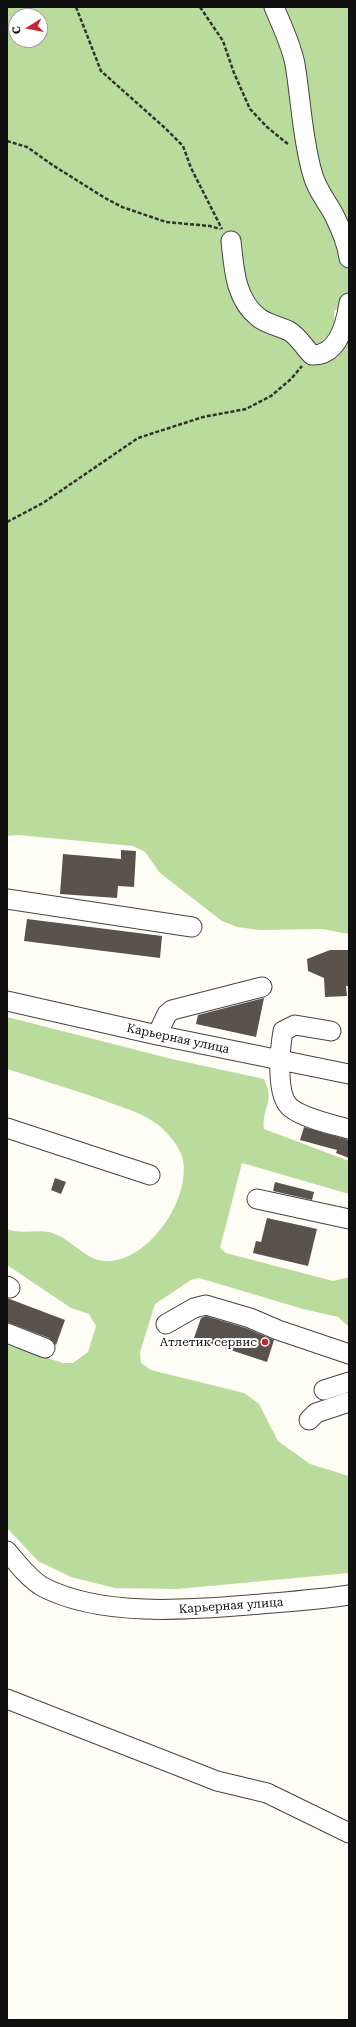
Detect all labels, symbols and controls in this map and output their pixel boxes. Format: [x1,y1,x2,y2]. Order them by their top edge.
north arrow [8,8,48,48]
text: С [10,25,24,35]
street label: Карьерная улица [125,1021,231,1057]
place label: Атлетик сервис [160,1335,257,1349]
marker: Атлетик сервис [260,1337,270,1347]
street label: Карьерная улица [178,1595,284,1617]

